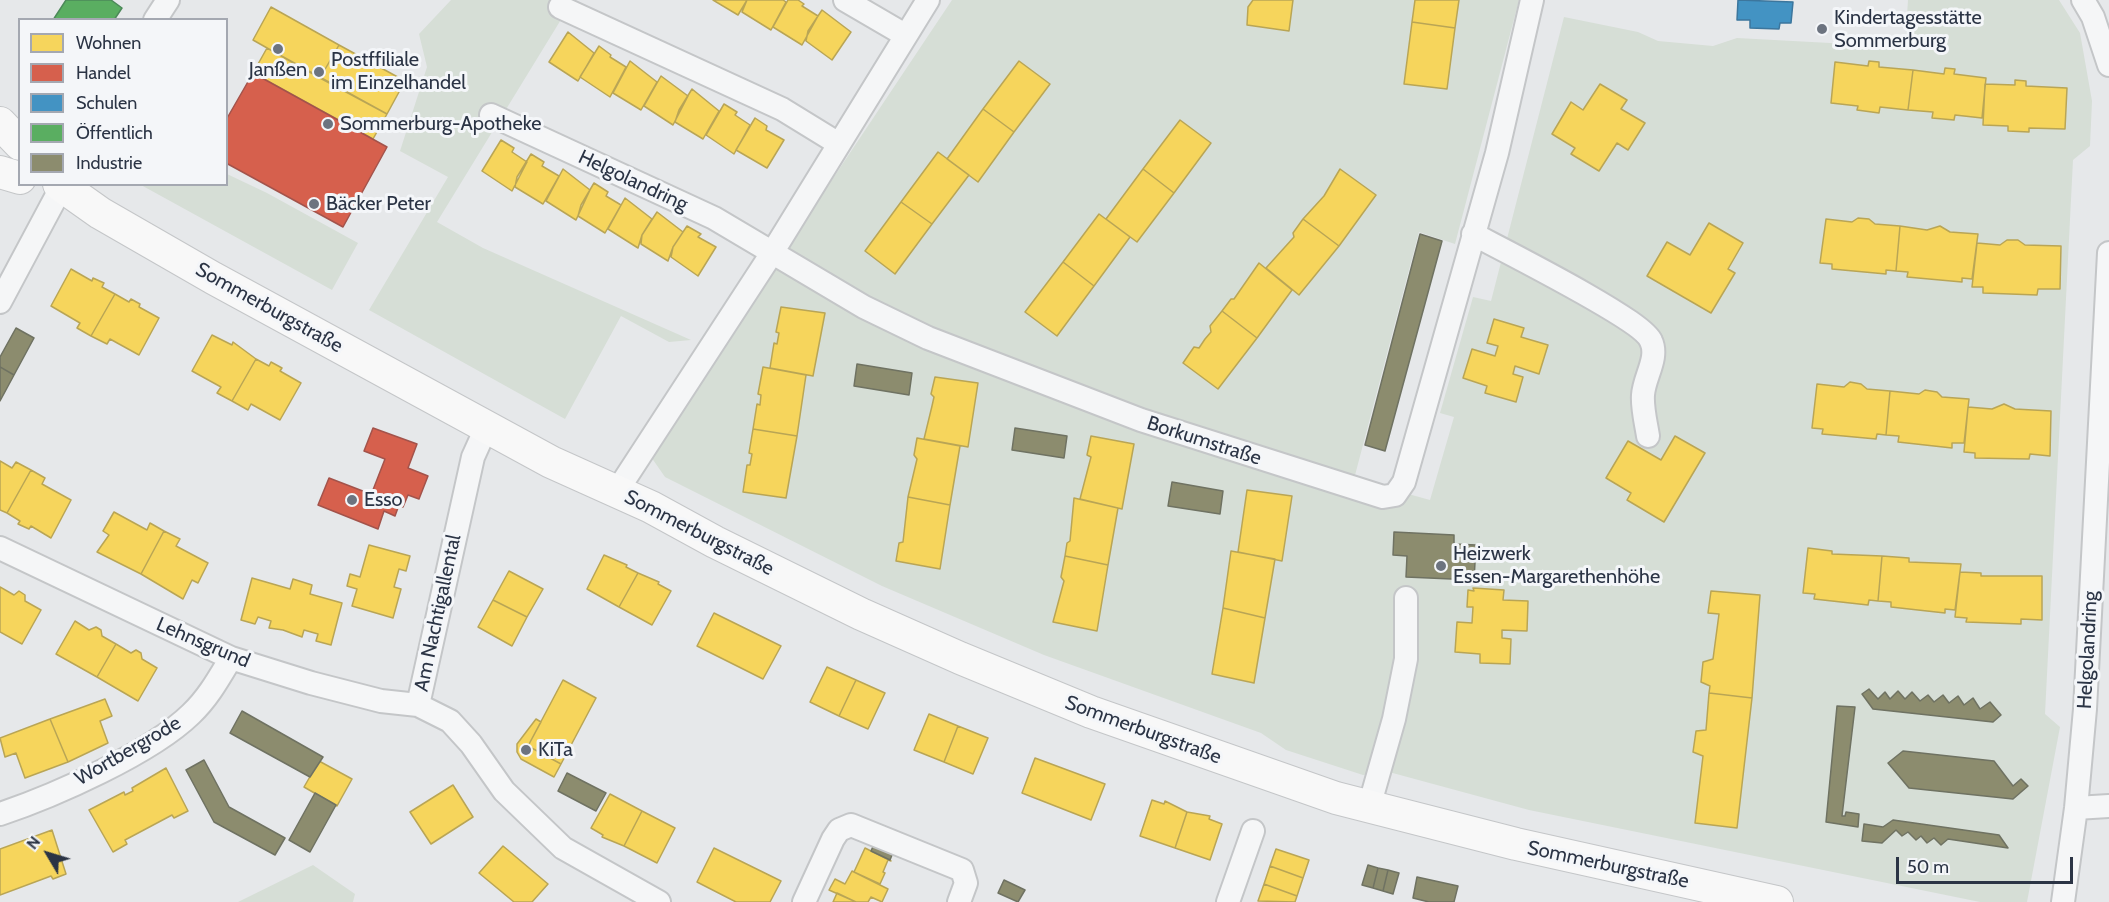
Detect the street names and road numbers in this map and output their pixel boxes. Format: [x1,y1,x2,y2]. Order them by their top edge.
street label: Helgolandring [574,145,692,217]
street label: Sommerburgstraße [191,258,347,358]
street label: Borkumstraße [1144,411,1264,471]
street label: Sommerburgstraße [620,485,778,581]
street label: Am Nachtigallental [410,532,466,694]
street label: Helgolandring [2073,590,2103,710]
street label: Lehnsgrund [153,613,253,673]
street label: Sommerburgstraße [1062,691,1224,769]
street label: Wortbergrode [71,711,185,791]
street label: Sommerburgstraße [1525,836,1691,894]

